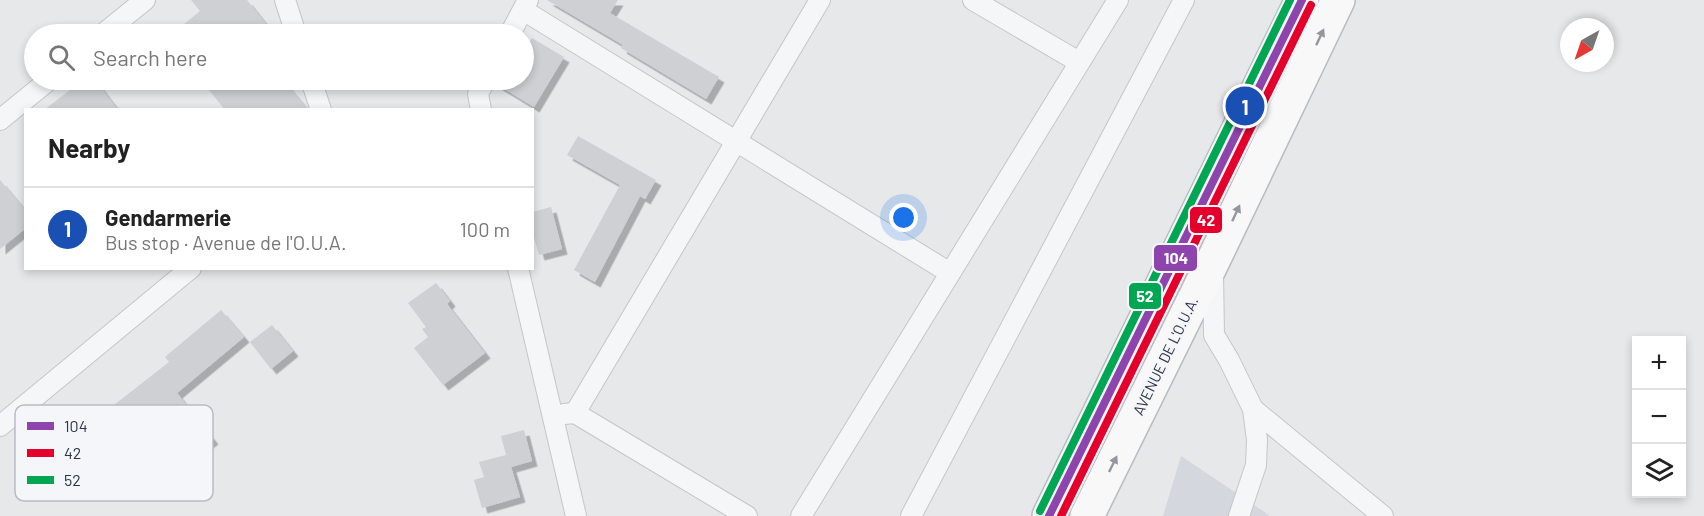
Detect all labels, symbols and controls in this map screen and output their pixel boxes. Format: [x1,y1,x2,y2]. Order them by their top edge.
north arrow [1560,18,1614,72]
search box [24,24,534,90]
one-way arrow [1315,29,1324,46]
icon: search [45,41,78,74]
text: Search here [93,44,207,70]
pin: 1 [1226,84,1264,128]
text: Nearby [48,132,130,163]
your location [889,203,918,232]
text: Gendarmerie [105,204,231,230]
one-way arrow [1232,205,1241,222]
line badge: 42 [1189,206,1223,234]
text: 42 [1197,210,1215,229]
text: 1 [64,217,71,241]
text: 100 m [460,217,510,241]
text: Bus stop · Avenue de l'O.U.A. [105,230,347,254]
line badge: 104 [1153,244,1198,272]
text: 104 [1164,248,1188,267]
line badge: 52 [1128,282,1162,310]
text: 52 [1136,286,1154,305]
street label: AVENUE DE L'O.U.A. [1129,293,1202,418]
map controls [1632,336,1686,498]
button: + [1632,336,1686,390]
button: − [1632,390,1686,444]
legend [15,405,213,501]
text: 104 [64,416,87,435]
text: 42 [64,443,81,462]
button: layers [1632,444,1686,498]
one-way arrow [1108,455,1118,472]
text: 52 [64,470,81,489]

